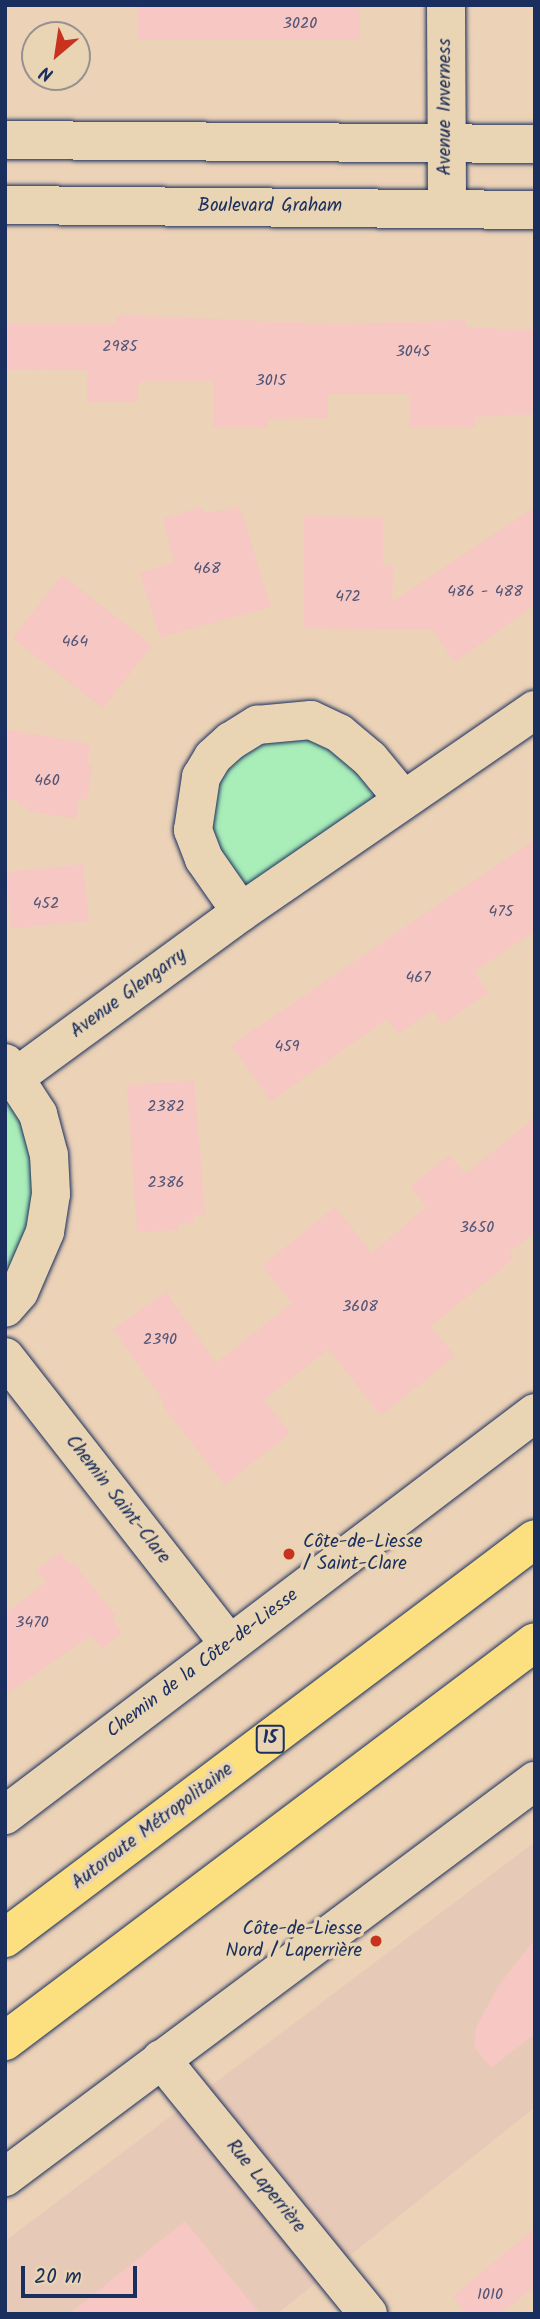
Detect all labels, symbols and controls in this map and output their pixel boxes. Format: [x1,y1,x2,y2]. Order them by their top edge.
house number: 3020 [283,14,317,34]
north arrow [21,21,91,91]
street label: Avenue Inverness [435,38,457,176]
text: N [34,57,59,89]
street label: Boulevard Graham [198,196,342,218]
house number: 2985 [102,337,138,357]
house number: 3045 [396,342,430,362]
house number: 3015 [256,371,286,391]
house number: 468 [193,559,221,579]
house number: 486 - 488 [447,582,523,602]
house number: 472 [335,587,361,607]
house number: 464 [62,632,88,652]
house number: 460 [34,771,60,791]
house number: 452 [33,894,59,914]
house number: 475 [489,902,513,922]
street label: Avenue Glengarry [67,944,191,1044]
house number: 467 [405,968,431,988]
house number: 459 [274,1037,300,1057]
house number: 2382 [147,1097,185,1117]
house number: 2386 [148,1173,184,1193]
house number: 3650 [460,1218,494,1238]
house number: 3608 [342,1297,378,1317]
house number: 2390 [143,1330,177,1350]
street label: Chemin Saint-Clare [60,1431,174,1569]
place label: Côte-de-Liesse / Saint-Clare [303,1532,423,1576]
marker: Côte-de-Liesse / Saint-Clare [281,1546,297,1562]
street label: Chemin de la Côte-de-Liesse [103,1585,303,1743]
house number: 3470 [15,1613,49,1633]
road number: 15 [254,1724,286,1754]
street label: Autoroute Métropolitaine [68,1759,238,1895]
place label: Côte-de-Liesse Nord / Laperrière [226,1919,362,1963]
marker: Côte-de-Liesse Nord / Laperrière [368,1933,384,1949]
street label: Rue Laperrière [220,2136,310,2238]
scale bar [24,2252,140,2296]
text: 20 m [34,2261,82,2294]
house number: 1010 [477,2285,503,2305]

